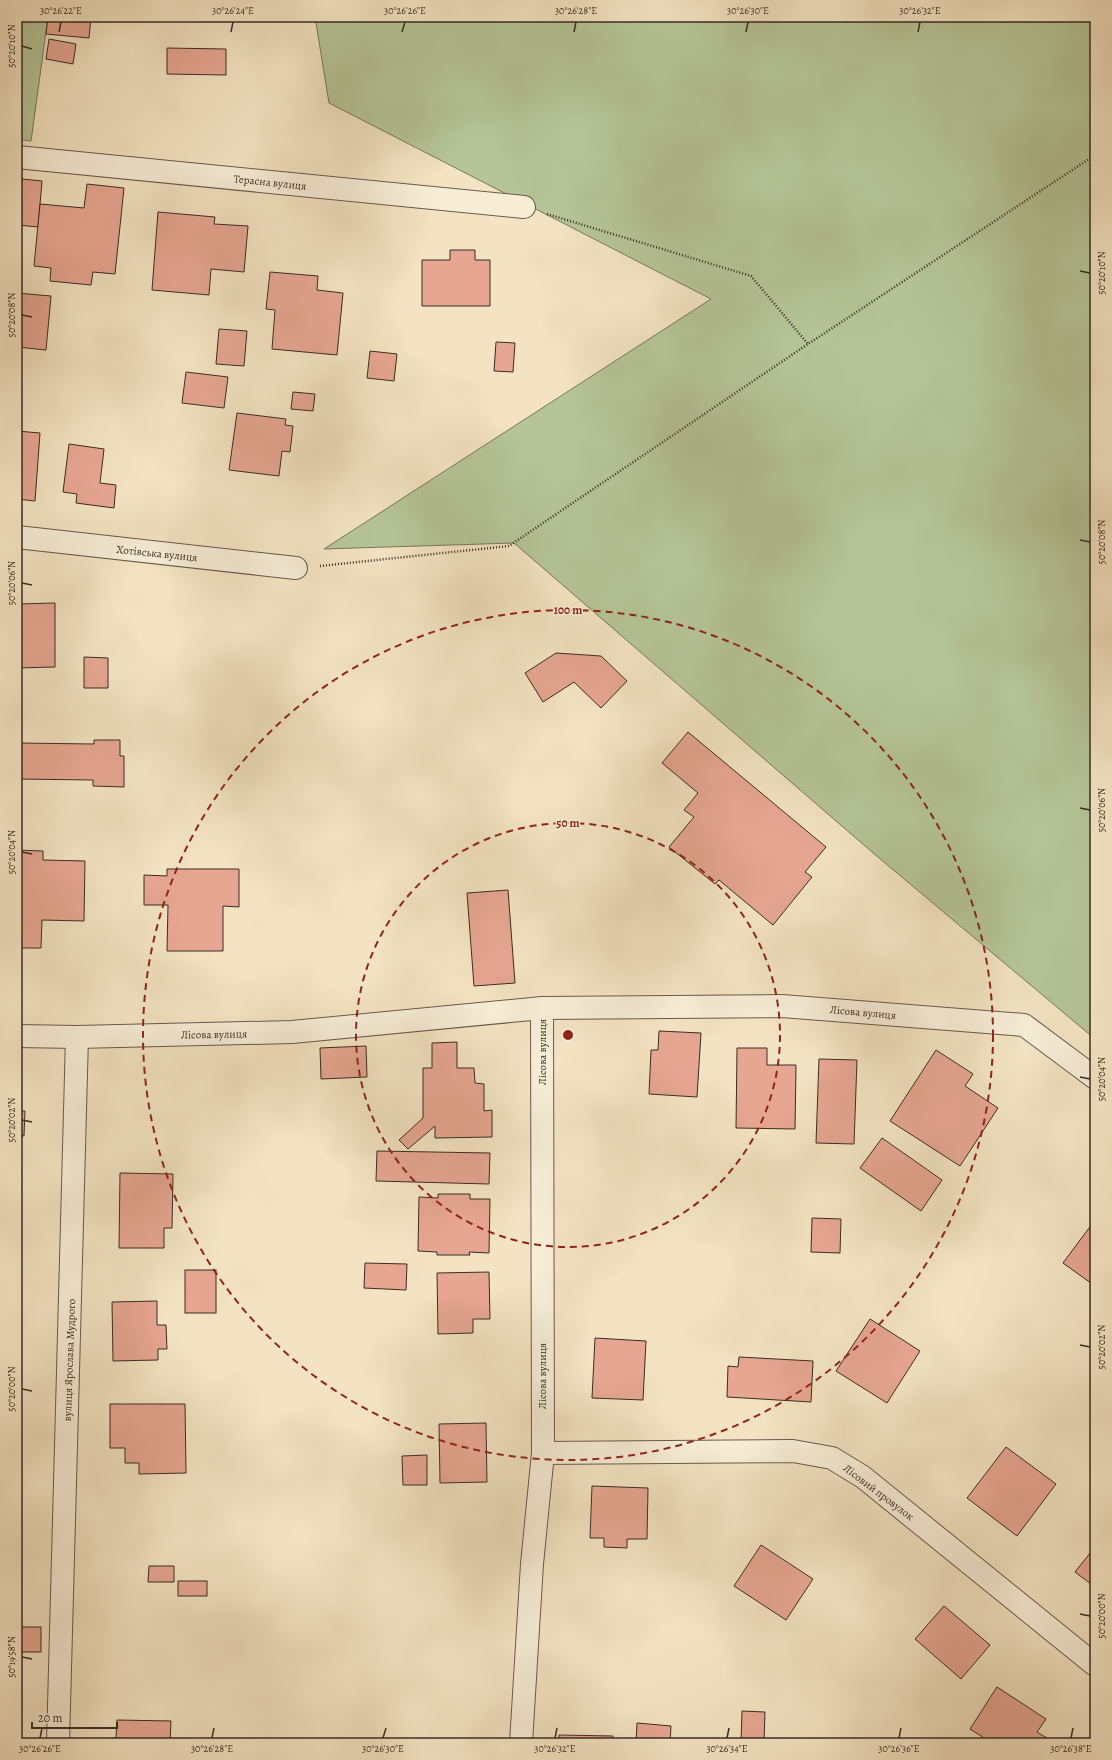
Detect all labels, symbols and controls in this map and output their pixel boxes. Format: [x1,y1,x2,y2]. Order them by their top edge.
text: 30°26'22"E [40,4,82,17]
text: 30°26'24"E [212,4,254,17]
text: 30°26'26"E [384,4,426,17]
text: 30°26'28"E [555,4,597,17]
text: 30°26'30"E [727,4,769,17]
text: 30°26'32"E [899,4,941,17]
text: 50°20'10"N [5,24,18,68]
street label: Терасна вулиця [233,171,307,194]
text: 50°20'10"N [1095,251,1108,295]
text: 50°20'08"N [5,293,18,337]
text: 50°20'08"N [1095,520,1108,564]
street label: Хотівська вулиця [116,542,198,565]
text: 50°20'06"N [5,561,18,605]
text: 100 m [554,602,582,618]
text: 50°20'06"N [1095,788,1108,832]
text: 50 m [556,815,580,831]
text: 50°20'04"N [5,830,18,874]
street label: Лісова вулиця [829,1002,897,1023]
street label: Лісова вулиця [535,1019,550,1085]
street label: Лісова вулиця [181,1026,247,1043]
centre of rings [561,1028,575,1042]
text: 50°20'04"N [1095,1057,1108,1101]
text: 50°20'02"N [5,1098,18,1142]
street label: вулиця Ярослава Мудрого [60,1298,79,1422]
text: 50°20'02"N [1095,1325,1108,1369]
street label: Лісова вулиця [535,1343,550,1409]
text: 50°20'00"N [5,1366,18,1412]
street label: Лісовий провулок [840,1461,917,1524]
text: 50°20'00"N [1095,1593,1108,1639]
text: 50°19'58"N [5,1636,18,1678]
scale bar [32,1704,117,1730]
text: 20 m [38,1710,62,1726]
text: 30°26'26"E [19,1742,61,1755]
text: 30°26'28"E [191,1742,233,1755]
text: 30°26'30"E [362,1742,404,1755]
text: 30°26'32"E [534,1742,576,1755]
text: 30°26'34"E [706,1742,748,1755]
text: 30°26'36"E [878,1742,920,1755]
text: 30°26'38"E [1050,1742,1092,1755]

